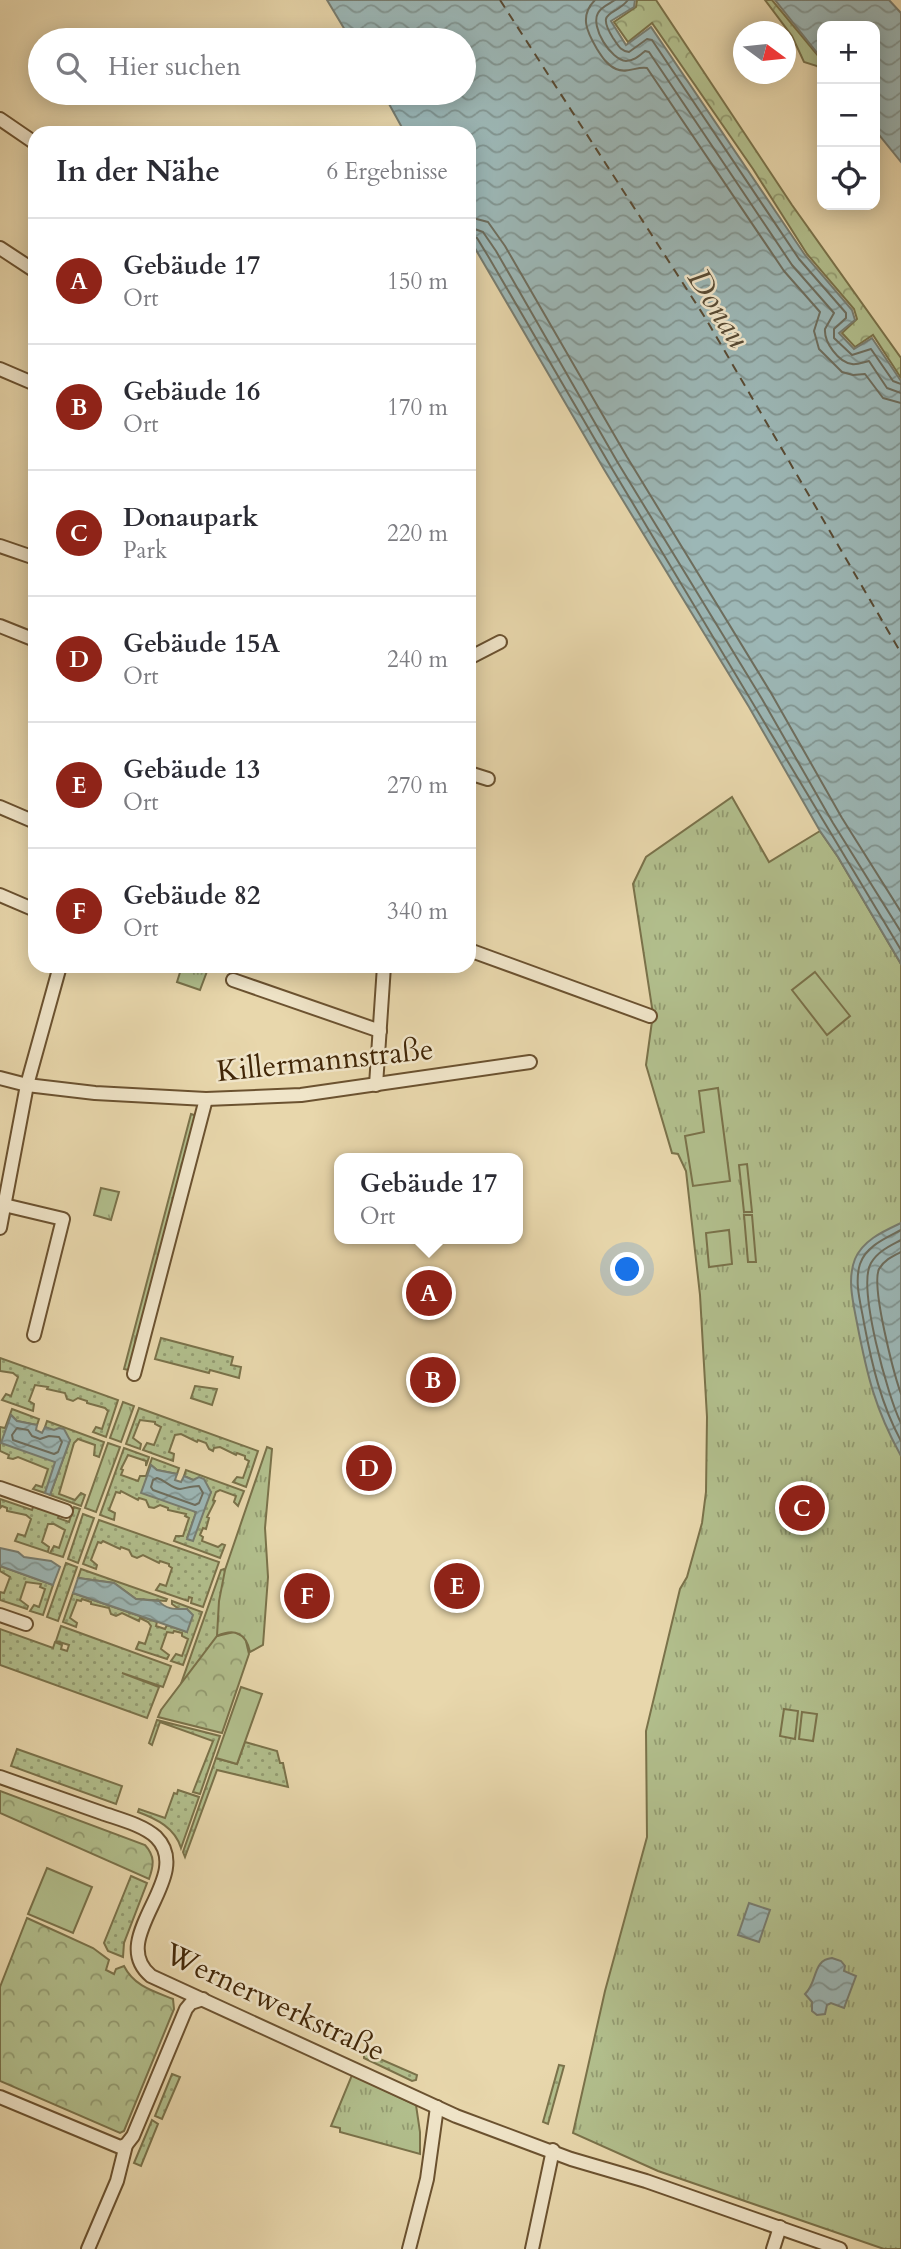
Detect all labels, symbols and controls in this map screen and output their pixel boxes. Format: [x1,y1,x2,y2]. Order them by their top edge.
north arrow [733,21,796,84]
map controls [817,21,880,210]
button: + [817,21,880,84]
search box [28,28,476,105]
icon: search [52,48,90,86]
text: Hier suchen [108,49,241,84]
button: − [817,84,880,147]
button: locate [817,147,880,210]
text: In der Nähe [56,151,220,192]
text: 6 Ergebnisse [326,156,448,187]
text: Gebäude 17 [123,248,260,283]
water label: Donau [677,260,760,357]
text: A [70,266,88,297]
text: 150 m [387,266,448,297]
text: Ort [123,283,159,314]
text: Gebäude 16 [123,374,260,409]
text: B [71,392,87,423]
text: 170 m [387,392,448,423]
text: Ort [123,409,159,440]
text: Donaupark [123,500,259,535]
text: C [70,518,88,549]
text: 220 m [387,518,448,549]
text: Park [123,535,167,566]
text: Gebäude 15A [123,626,280,661]
text: D [69,644,89,675]
text: 240 m [387,644,448,675]
text: Ort [123,661,159,692]
text: Gebäude 13 [123,752,260,787]
text: E [72,770,86,801]
text: 270 m [387,770,448,801]
text: Ort [123,787,159,818]
text: Gebäude 82 [123,878,260,913]
text: F [72,896,86,927]
text: 340 m [387,896,448,927]
text: Ort [123,913,159,944]
street label: Killermannstraße [215,1029,436,1092]
popup [334,1153,523,1244]
text: Gebäude 17 [360,1166,497,1201]
text: Ort [360,1201,395,1232]
your location [610,1252,644,1286]
pin: A [406,1267,452,1319]
pin: B [410,1354,456,1406]
pin: D [346,1442,392,1494]
pin: C [779,1482,825,1534]
pin: E [434,1560,480,1612]
pin: F [284,1570,330,1622]
street label: Wernerwerkstraße [157,1933,392,2072]

